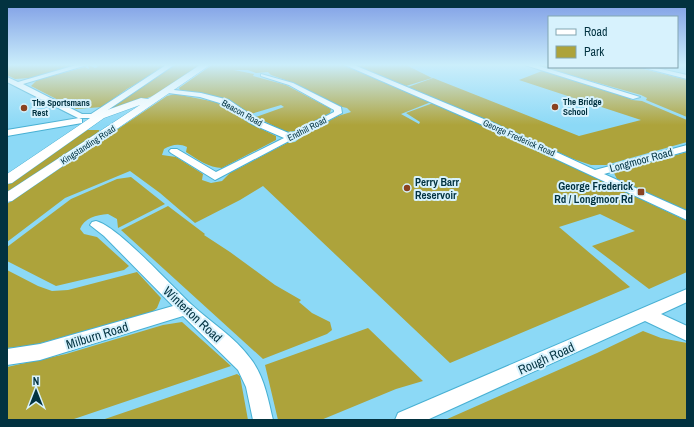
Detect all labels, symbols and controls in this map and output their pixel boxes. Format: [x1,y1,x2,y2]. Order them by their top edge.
legend [548,16,678,68]
text: Road [584,24,608,40]
text: Park [584,44,604,60]
place label: The Bridge School [563,96,602,118]
place label: The Sportsmans Rest [32,97,90,119]
street label: Beacon Road [220,97,264,129]
marker: The Bridge School [550,102,560,112]
marker: The Sportsmans Rest [19,103,29,113]
street label: Endhill Road [285,114,329,144]
street label: George Frederick Road [481,117,557,159]
street label: Kingstanding Road [58,123,118,167]
street label: Longmoor Road [608,145,674,175]
place label: Perry Barr Reservoir [415,175,460,202]
place label: George Frederick Rd / Longmoor Rd [554,179,634,206]
marker: Perry Barr Reservoir [402,183,412,193]
marker: George Frederick Rd / Longmoor Rd [636,187,646,197]
street label: Winterton Road [160,283,226,346]
street label: Milburn Road [64,318,130,353]
street label: Rough Road [515,338,577,378]
north arrow [16,371,56,411]
text: N [33,374,39,388]

